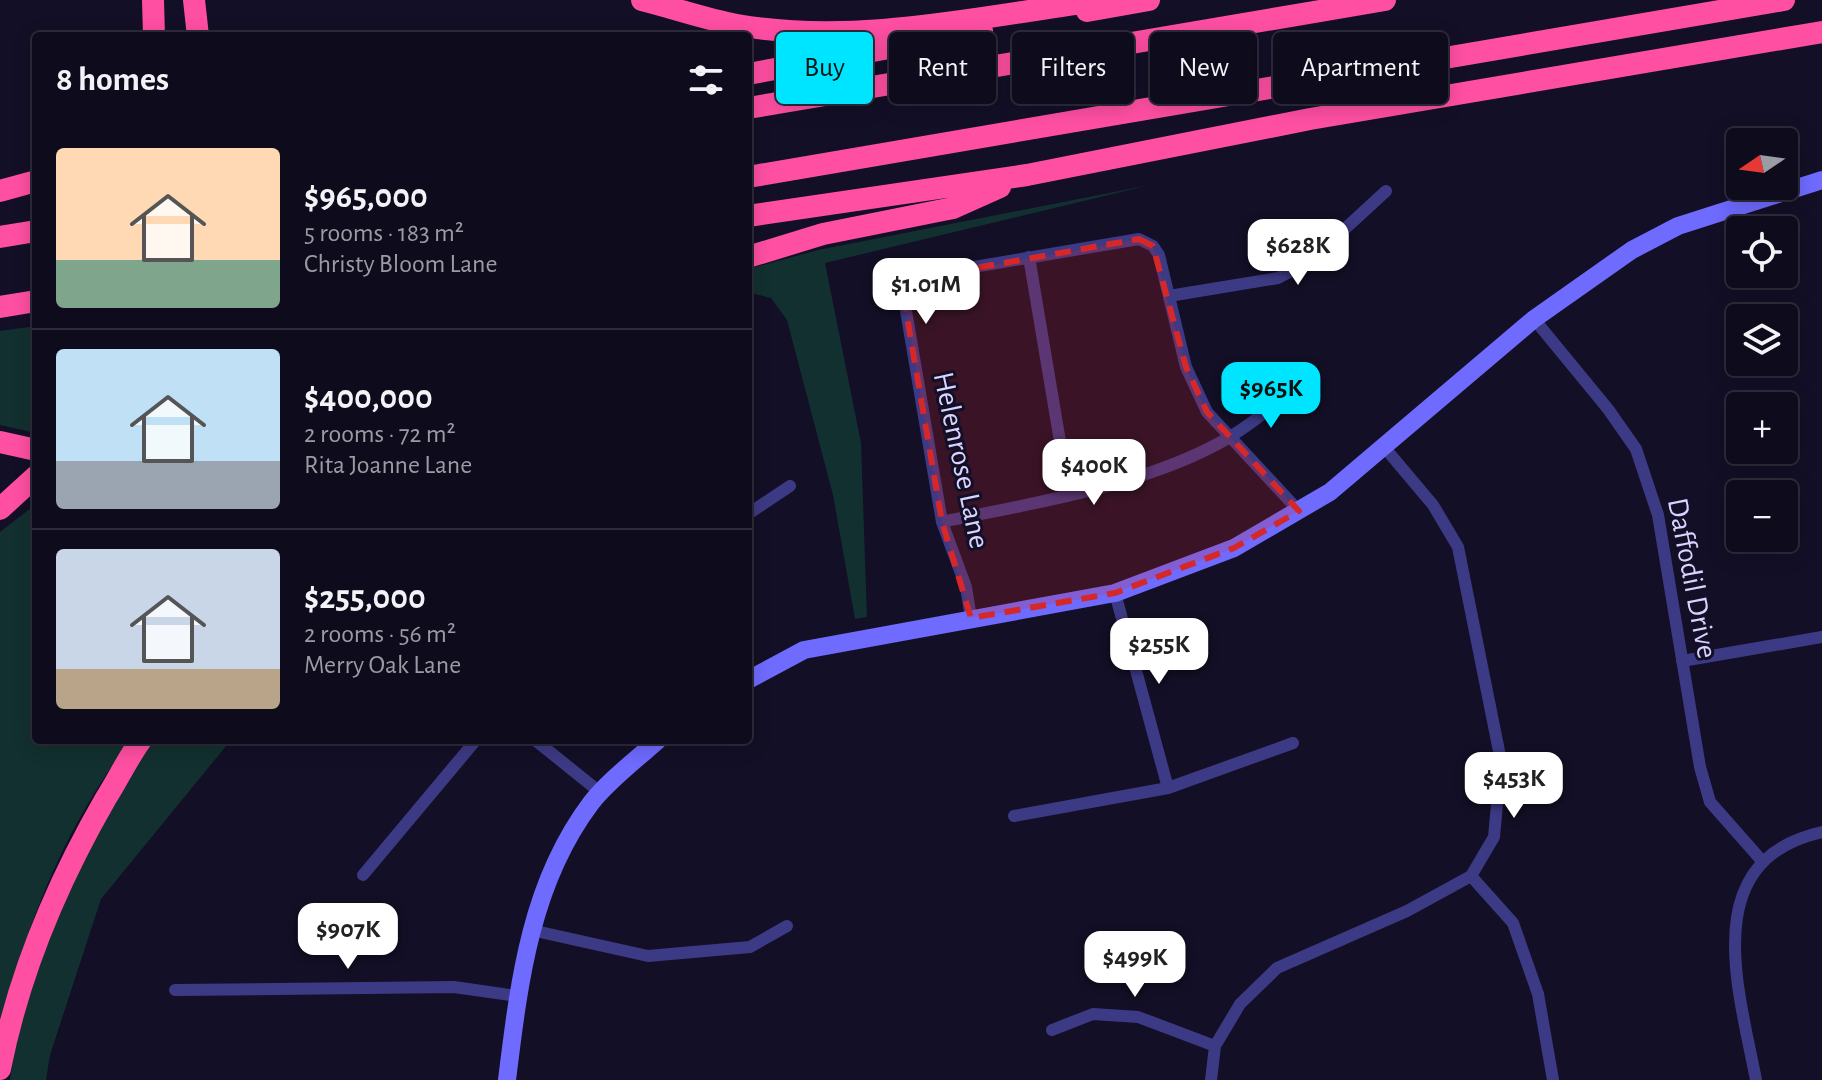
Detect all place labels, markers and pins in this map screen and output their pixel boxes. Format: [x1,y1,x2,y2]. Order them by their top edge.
pin: $628K [1242,219,1354,287]
pin: $1.01M [861,258,991,326]
pin: $965K [1215,362,1327,430]
pin: $400K [1038,439,1150,507]
pin: $255K [1103,618,1215,686]
pin: $453K [1458,752,1570,820]
pin: $907K [292,903,404,971]
pin: $499K [1079,931,1191,999]

